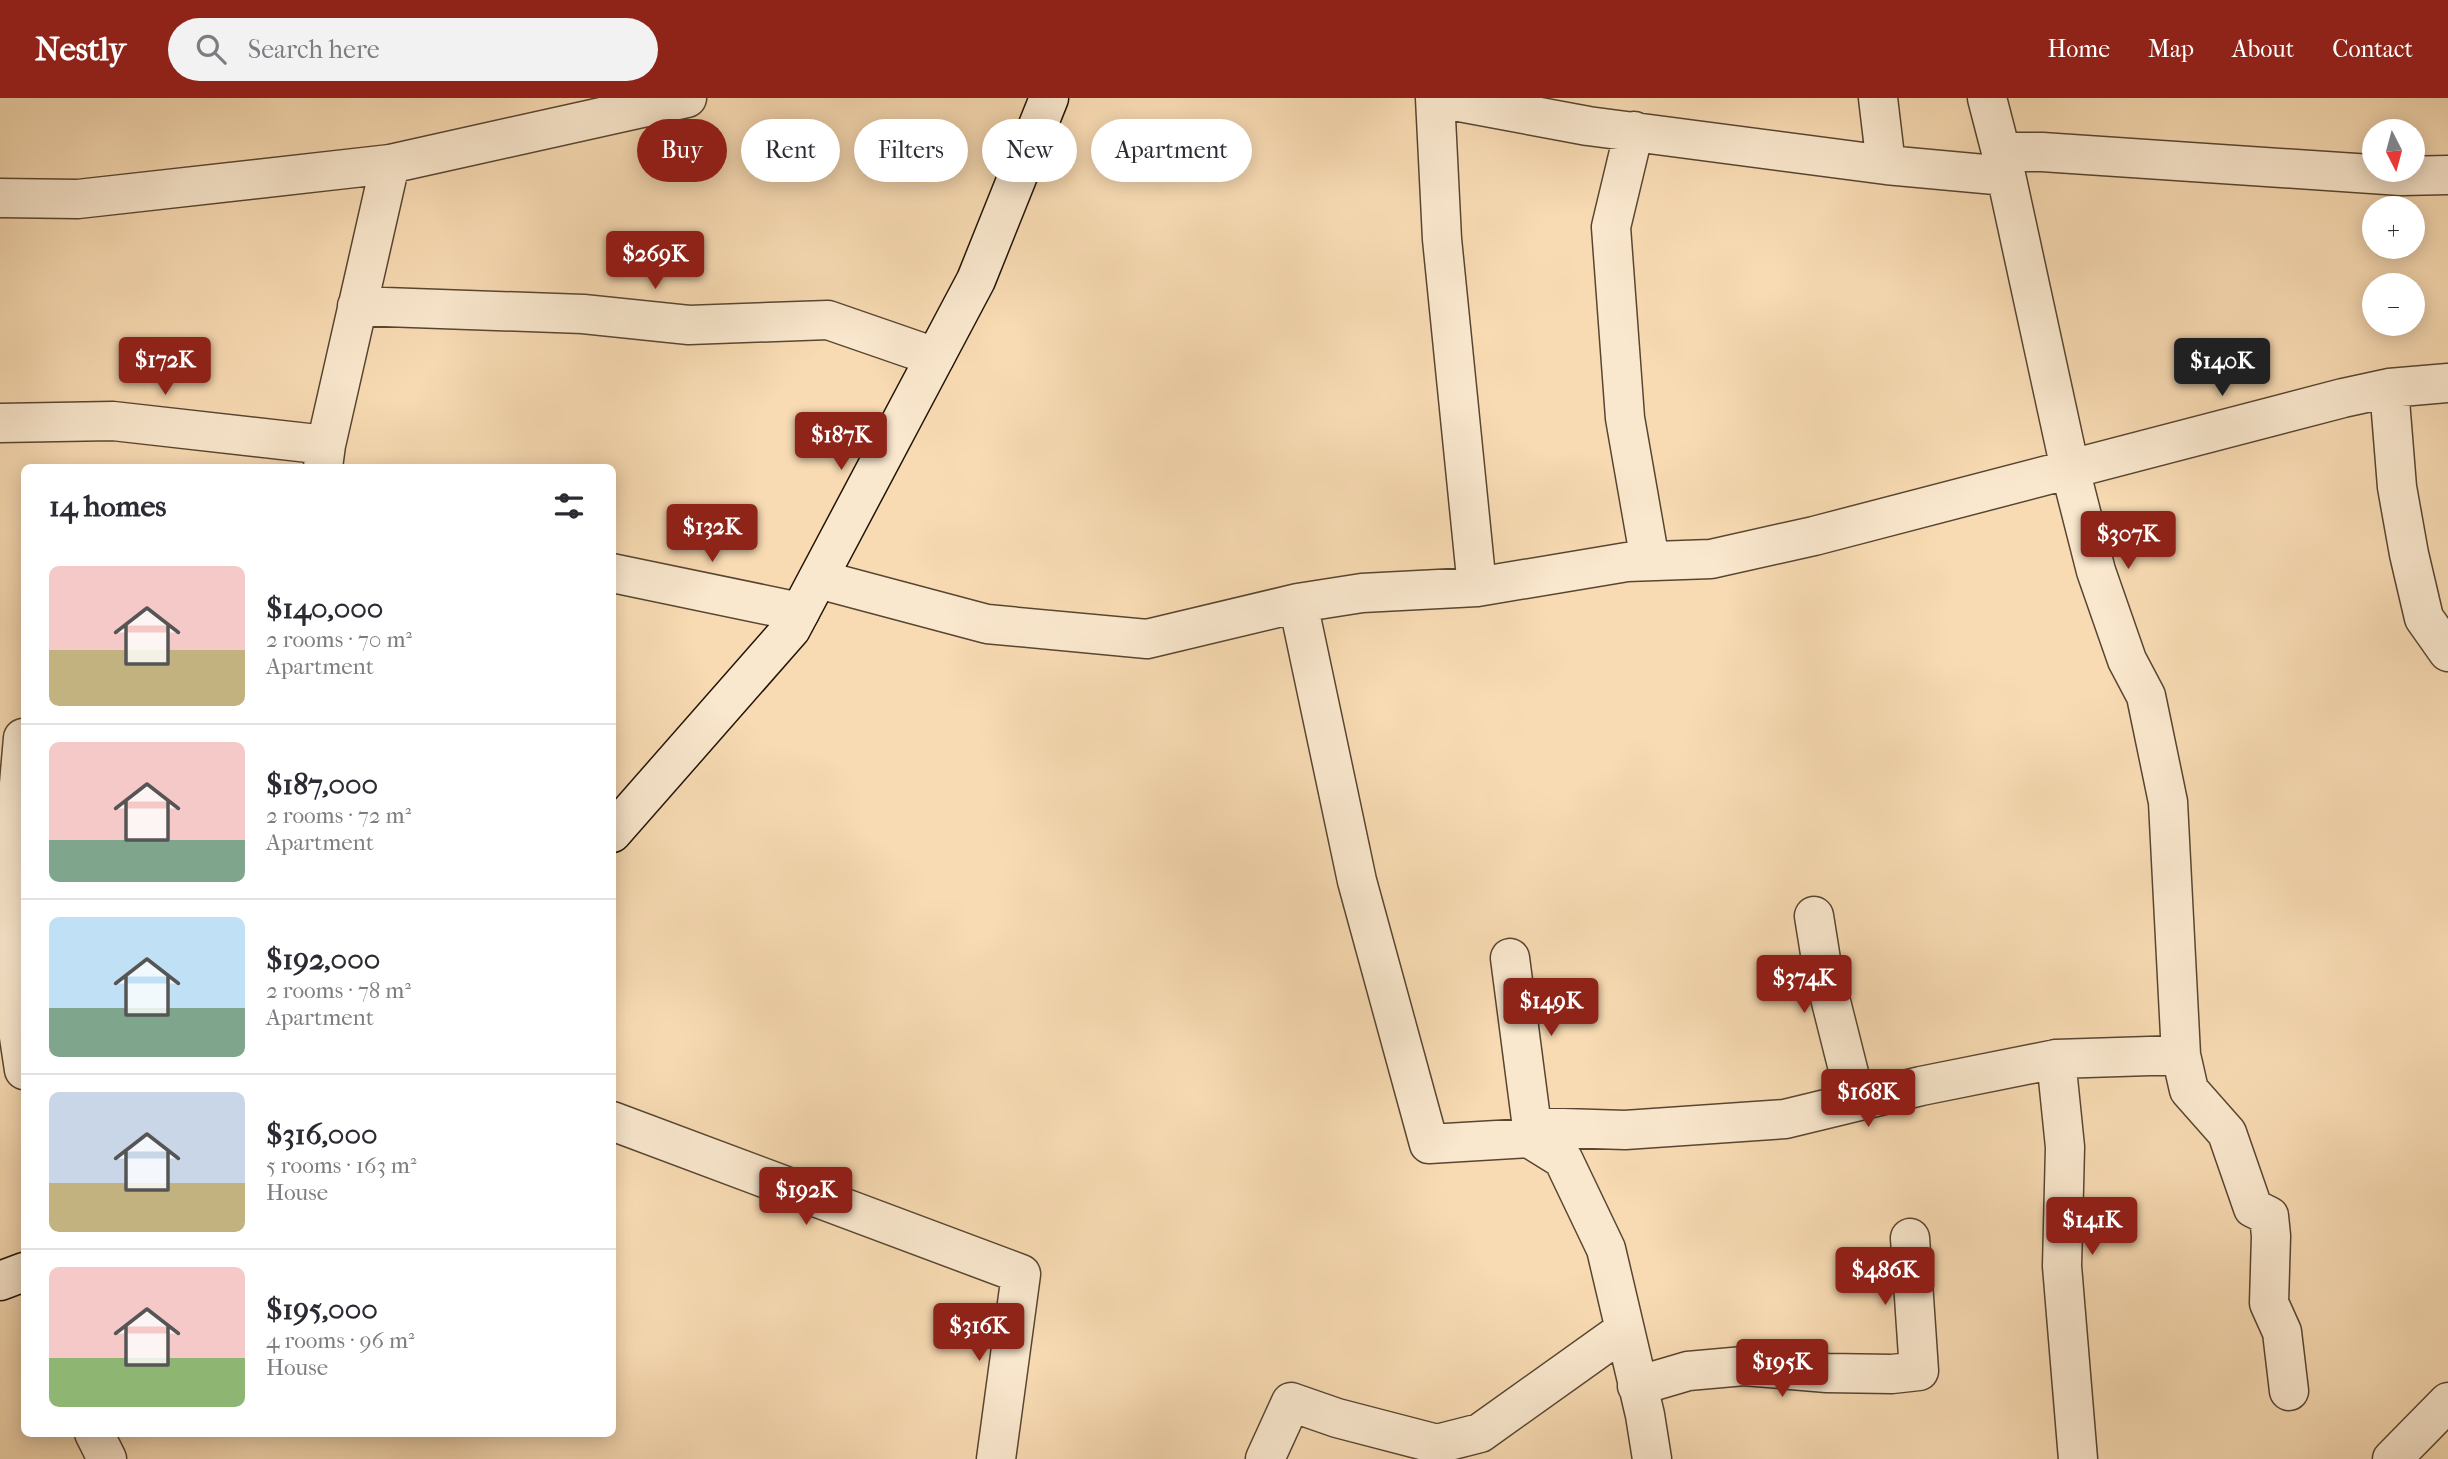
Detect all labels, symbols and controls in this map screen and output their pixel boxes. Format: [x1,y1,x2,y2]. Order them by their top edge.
search box [168,18,658,81]
text: Nestly [35,30,126,69]
icon: search [192,30,230,68]
text: Search here [248,34,380,65]
text: Home [2048,35,2110,63]
text: Map [2148,35,2194,63]
text: About [2232,35,2294,63]
text: Contact [2332,35,2413,63]
chip: Buy [637,119,727,182]
chip: Rent [741,119,840,182]
chip: Filters [854,119,968,182]
chip: New [982,119,1077,182]
chip: Apartment [1091,119,1252,182]
north arrow [2362,119,2426,182]
map controls [2362,119,2425,336]
button: + [2362,196,2425,259]
pin: $269K [606,232,704,291]
text: $269K [622,240,688,267]
button: − [2362,273,2425,336]
pin: $172K [116,338,214,397]
pin: $140K [2173,338,2271,398]
text: $172K [135,346,195,373]
text: $140K [2190,347,2254,374]
pin: $187K [792,412,890,472]
text: $187K [811,421,871,448]
icon: filters [550,487,588,525]
text: 14 homes [49,489,166,524]
pin: $132K [663,504,761,564]
pin: $307K [2079,512,2177,571]
text: $132K [683,513,741,540]
text: $307K [2097,520,2159,547]
text: $140,000 [266,591,383,626]
icon: home [105,594,189,678]
text: 2 rooms · 70 m² [266,626,412,653]
text: Apartment [266,653,374,680]
text: $187,000 [266,767,378,802]
icon: home [105,770,189,854]
text: 2 rooms · 72 m² [266,802,411,829]
text: Apartment [266,829,374,856]
text: $192,000 [266,942,380,977]
icon: home [105,945,189,1029]
pin: $374K [1755,956,1853,1015]
text: $374K [1773,964,1835,991]
text: 2 rooms · 78 m² [266,977,411,1004]
pin: $149K [1502,978,1600,1038]
text: $149K [1519,987,1583,1014]
text: Apartment [266,1004,374,1031]
pin: $168K [1819,1070,1917,1129]
text: $168K [1837,1078,1899,1105]
text: $316,000 [266,1117,378,1152]
icon: home [105,1120,189,1204]
text: 5 rooms · 163 m² [266,1152,416,1179]
pin: $192K [757,1168,855,1227]
text: $192K [775,1176,837,1203]
text: House [266,1179,328,1206]
pin: $141K [2043,1198,2141,1257]
text: $141K [2062,1206,2122,1233]
pin: $486K [1836,1248,1934,1307]
text: $486K [1852,1256,1918,1283]
text: $195,000 [266,1292,378,1327]
icon: home [105,1295,189,1379]
pin: $316K [930,1304,1028,1363]
text: $316K [949,1312,1009,1339]
text: 4 rooms · 96 m² [266,1327,415,1354]
pin: $195K [1733,1340,1831,1399]
text: $195K [1752,1348,1812,1375]
text: House [266,1354,328,1381]

